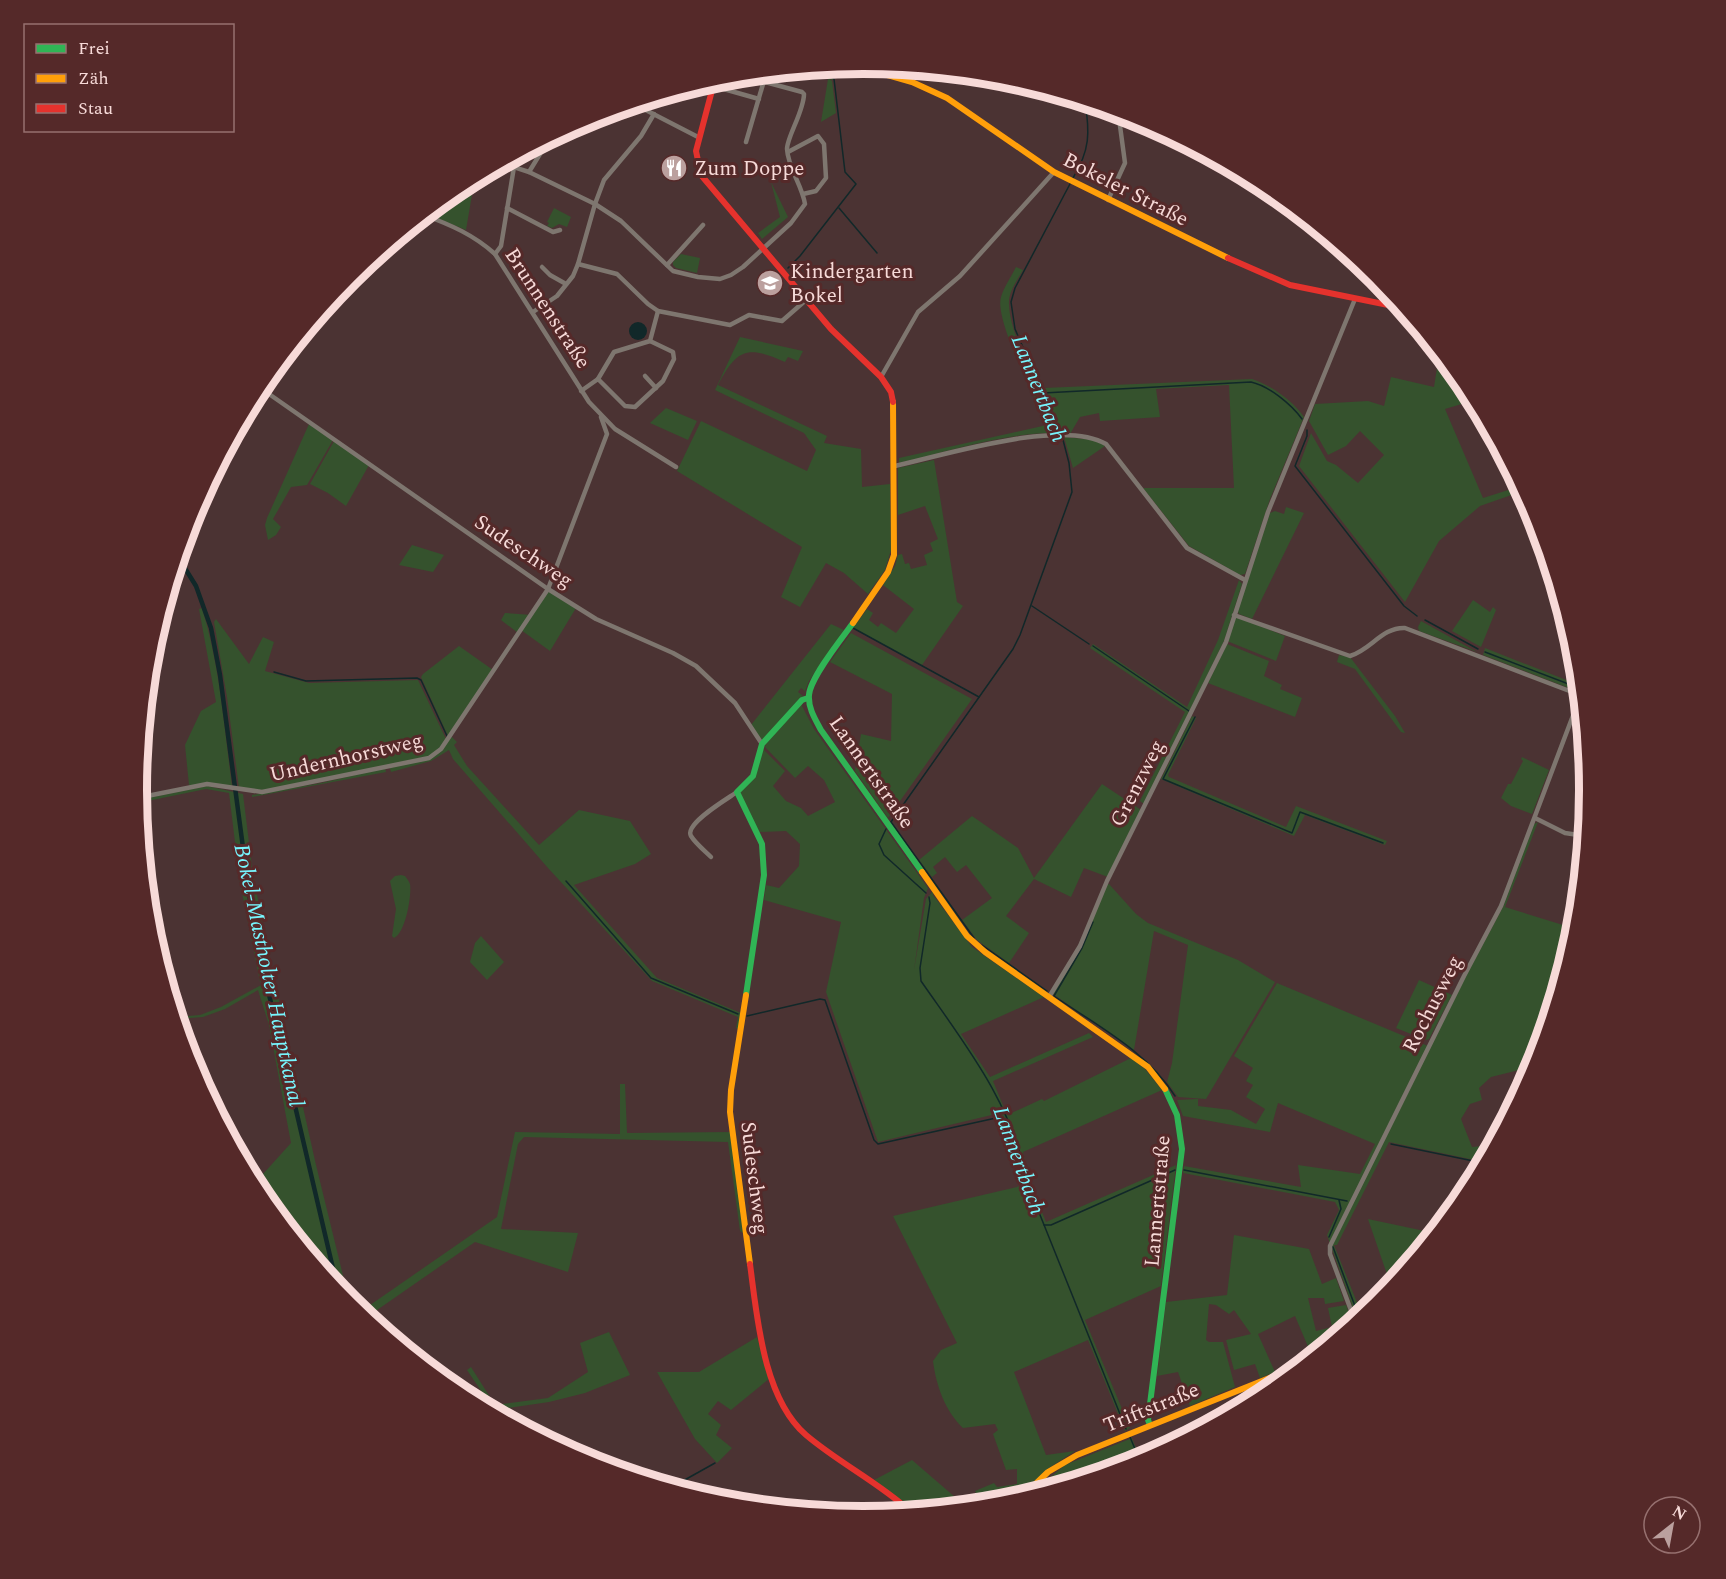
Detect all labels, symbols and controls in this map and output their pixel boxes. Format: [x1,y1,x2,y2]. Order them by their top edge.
legend [24,24,234,132]
text: Frei [78,35,110,62]
text: Zäh [78,65,109,92]
text: Stau [78,95,113,122]
street label: Bokeler Straße [1057,144,1194,235]
restaurant icon: Zum Doppe [659,153,689,183]
place label: Zum Doppe [694,153,804,185]
street label: Brunnenstraße [496,242,598,376]
place label: Kindergarten Bokel [790,256,914,312]
school or university icon: Kindergarten Bokel [755,268,785,298]
water label: Lannertbach [1002,330,1075,447]
street label: Sudeschweg [467,507,579,597]
street label: Lannertstraße [820,709,922,836]
street label: Undernhorstweg [266,725,426,791]
street label: Grenzweg [1102,734,1174,833]
water label: Bokel-Mastholter Hauptkanal [225,841,313,1110]
street label: Rochusweg [1395,950,1471,1059]
water label: Lannertbach [984,1102,1054,1220]
street label: Sudeschweg [731,1120,777,1236]
street label: Lannertstraße [1136,1134,1180,1268]
street label: Triftstraße [1098,1374,1204,1442]
north arrow [1642,1495,1702,1555]
text: N [1667,1499,1691,1527]

